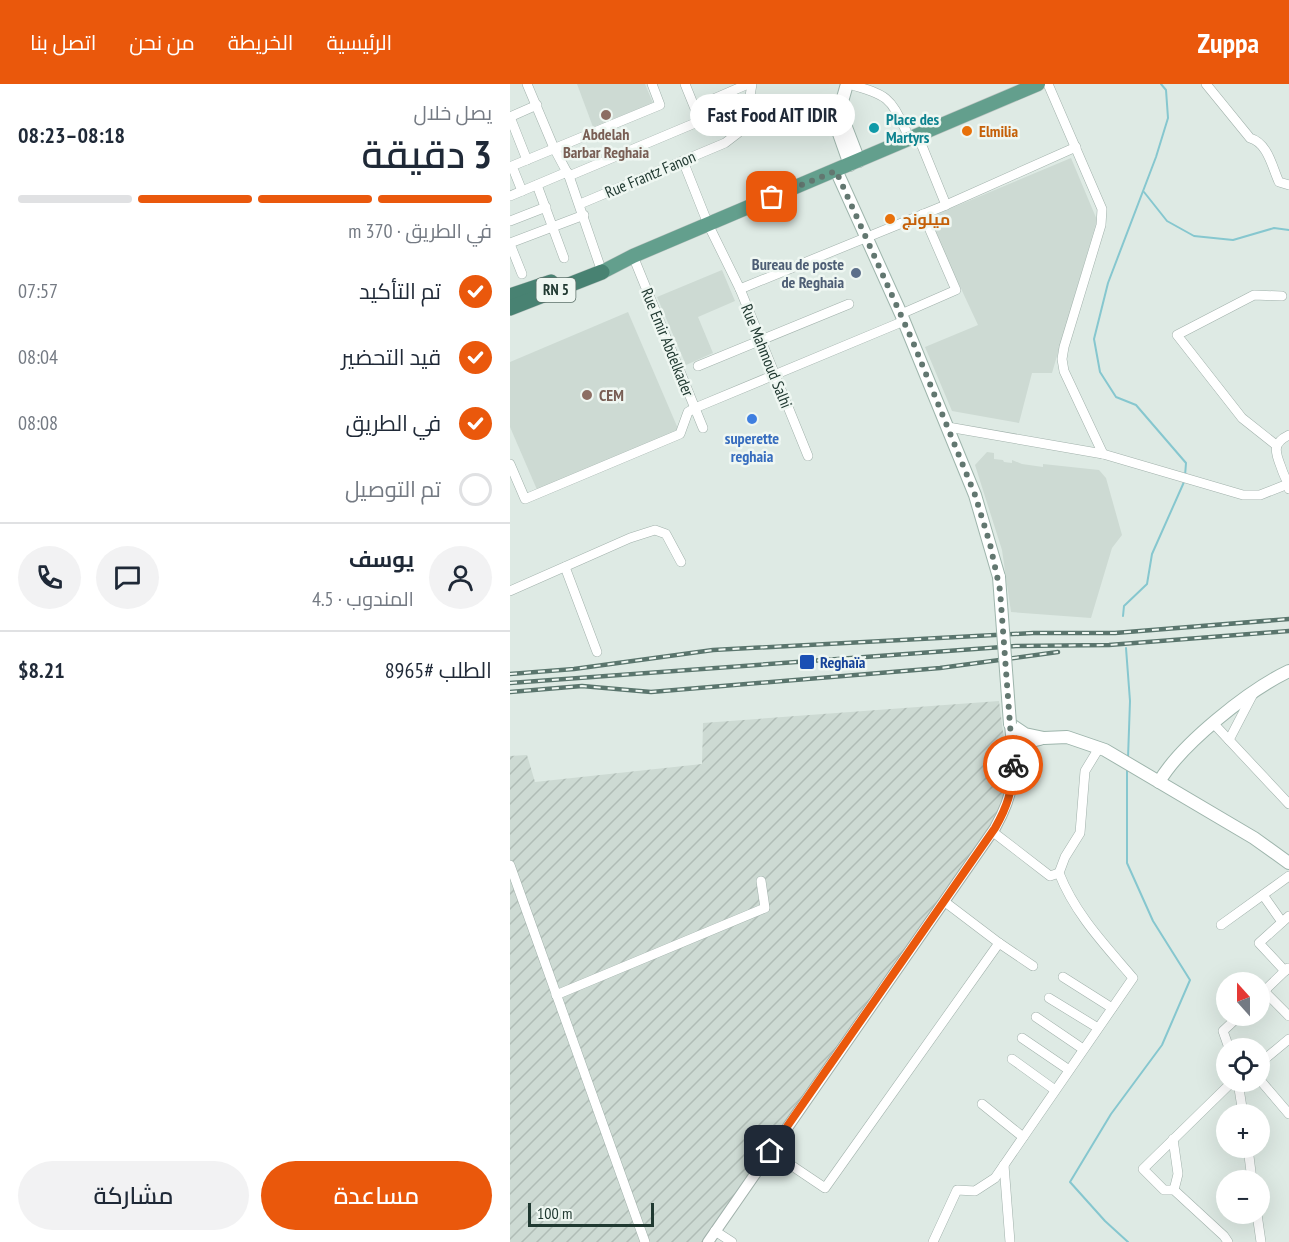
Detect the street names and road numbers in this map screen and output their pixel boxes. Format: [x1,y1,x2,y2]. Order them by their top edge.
street label: Rue Frantz Fanon [602,146,698,202]
road number: RN 5 [536,278,576,302]
street label: Rue Emir Abdelkader [637,285,699,400]
street label: Rue Mahmoud Salhi [737,301,797,411]

